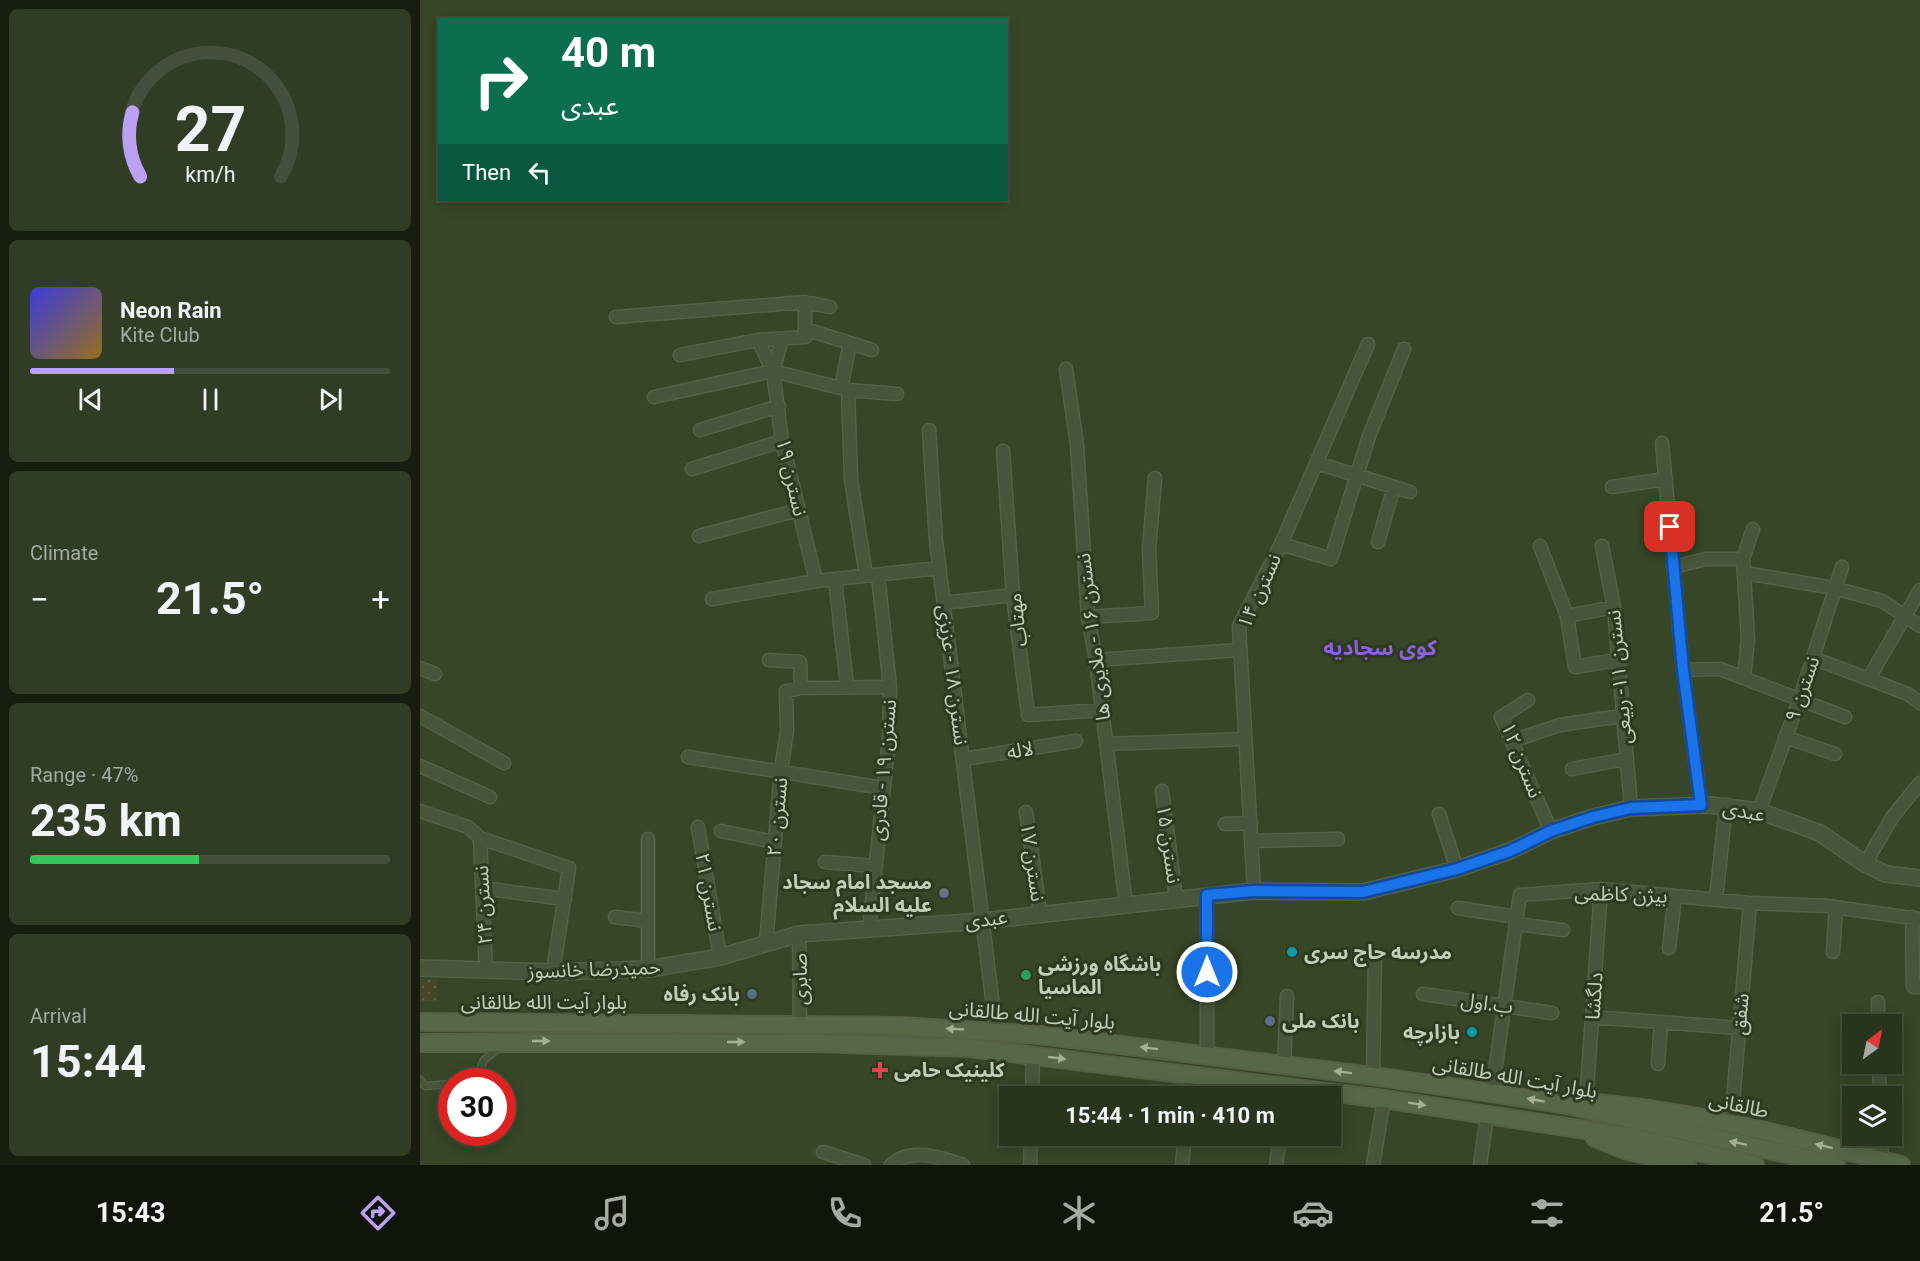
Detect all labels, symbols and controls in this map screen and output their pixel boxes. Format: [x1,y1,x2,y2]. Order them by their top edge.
text: 40 m [561,28,656,77]
icon: right [462,42,540,120]
text: عبدی [561,90,619,122]
text: 27 [174,93,246,166]
icon: left [523,156,556,189]
text: Then [462,160,511,185]
text: km/h [185,162,235,187]
text: Neon Rain [120,298,222,323]
text: Kite Club [120,323,200,347]
icon: previous [74,383,107,416]
icon: pause [194,383,227,416]
icon: next [314,383,347,416]
street label: نسترن ۱۹ [771,436,813,518]
pin [1644,501,1695,552]
icon: arrive [1653,510,1686,543]
text: Climate [30,541,98,565]
street label: نسترن ۱۴ [1232,550,1286,632]
street label: نسترن ۱۶ - ملایری ها [1071,552,1115,722]
text: 21.5° [156,572,264,625]
text: − [30,580,49,619]
text: + [371,580,390,619]
street label: مهتاب [1002,592,1032,648]
street label: نسترن ۱۸ - عزیزی [932,603,974,747]
street label: نسترن ۱۱- ربیعی [1601,609,1637,745]
district label: کوی سجادیه [1323,636,1437,660]
street label: نسترن ۹ [1780,653,1824,725]
street label: نسترن ۱۹ - قادری [865,698,901,842]
street label: نسترن ۱۲ [1496,719,1548,801]
street label: لاله [1005,736,1035,764]
text: Range · 47% [30,763,138,787]
street label: نسترن ۲۰ [762,776,792,858]
text: 235 km [30,794,182,847]
street label: عبدی [1721,795,1767,827]
street label: نسترن ۱۵ [1152,803,1186,885]
street label: نسترن ۱۷ [1016,821,1050,903]
street label: نسترن ۲۱ [690,851,728,933]
street label: نسترن ۲۴ [469,865,497,945]
place label: مسجد امام سجاد علیه السلام [782,870,932,920]
street label: بیژن کاظمی [1574,880,1668,908]
marker: مسجد امام سجاد علیه السلام [937,886,951,900]
street label: عبدی [963,904,1009,934]
position arrow [1175,940,1239,1004]
place label: مدرسه حاج سری [1304,940,1452,967]
marker: مدرسه حاج سری [1285,945,1299,959]
place label: باشگاه ورزشی الماسیا [1038,952,1161,999]
street label: صابری [788,953,812,1005]
street label: حمیدرضا خانسوز [526,955,661,983]
marker: باشگاه ورزشی الماسیا [1019,968,1033,982]
street label: دلگشا [1580,971,1608,1021]
place label: بانک رفاه [663,982,740,1006]
marker: بانک رفاه [745,987,759,1001]
street label: ب.اول [1459,987,1515,1019]
street label: بلوار آیت الله طالقانی [461,990,627,1014]
street label: شفق [1726,992,1755,1036]
street label: بلوار آیت الله طالقانی [948,996,1116,1034]
text: Arrival [30,1004,87,1028]
place label: بانک ملی [1282,1009,1360,1033]
marker: بانک ملی [1263,1014,1277,1028]
north arrow [1842,1014,1902,1074]
map controls [1842,1014,1902,1146]
place label: بازارچه [1403,1020,1460,1046]
one-way arrow [946,1024,965,1033]
marker: بازارچه [1465,1025,1479,1039]
text: 15:44 [30,1035,146,1088]
one-way arrow [532,1036,551,1046]
one-way arrow [727,1037,746,1047]
one-way arrow [1140,1043,1159,1052]
street label: بلوار آیت الله طالقانی [1431,1051,1599,1103]
one-way arrow [1047,1053,1066,1063]
place label: کلینیک حامی [894,1058,1006,1082]
marker: کلینیک حامی [871,1061,889,1079]
one-way arrow [1333,1067,1352,1077]
speed limit sign: 30 [438,1068,516,1146]
button: layers [1842,1086,1902,1146]
street label: طالقانی [1707,1087,1771,1123]
one-way arrow [1526,1095,1545,1104]
one-way arrow [1407,1100,1426,1109]
text: 15:44 · 1 min · 410 m [1065,1103,1275,1128]
one-way arrow [1729,1138,1748,1147]
one-way arrow [1814,1141,1833,1151]
icon: directions [357,1192,399,1234]
icon: music [591,1192,633,1234]
icon: phone [824,1192,866,1234]
icon: climate [1058,1192,1100,1234]
icon: car [1292,1192,1334,1234]
icon: filters [1526,1192,1568,1234]
text: 15:43 [96,1197,165,1229]
text: 21.5° [1759,1197,1824,1229]

